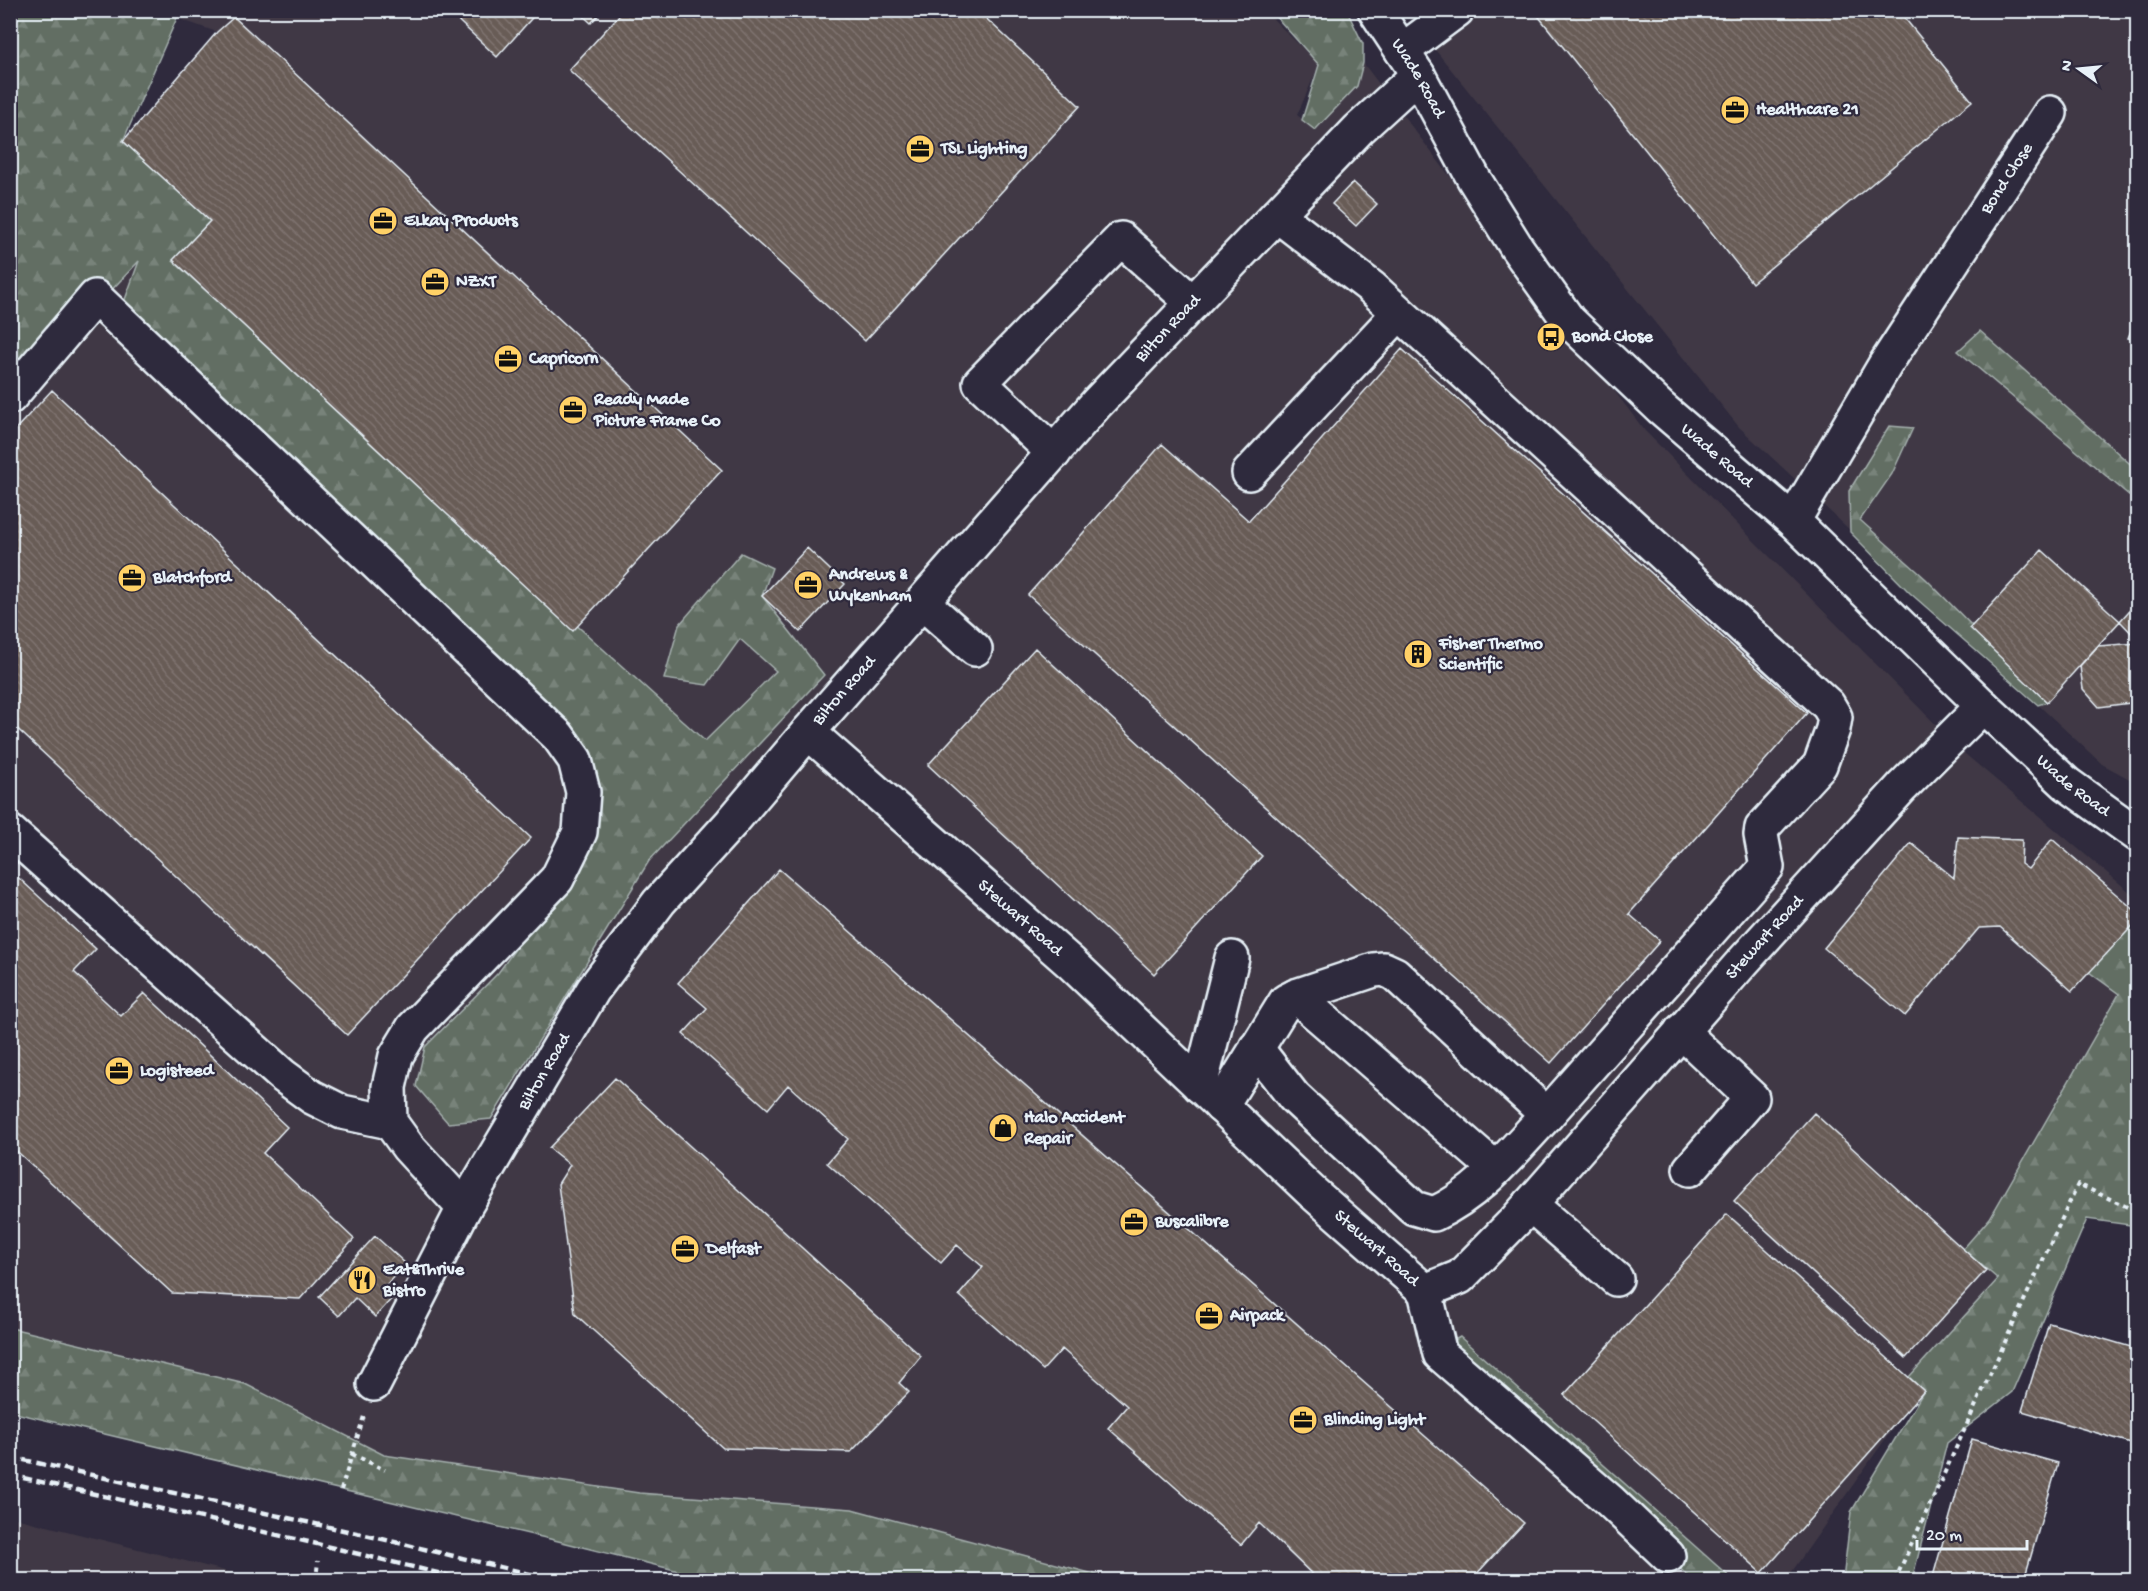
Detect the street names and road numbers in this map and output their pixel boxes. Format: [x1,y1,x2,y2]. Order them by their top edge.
street label: Wade Road [1386,35,1450,123]
street label: Bond Close [1976,138,2038,219]
street label: Bilton Road [1130,289,1206,368]
street label: Wade Road [1676,419,1758,494]
street label: Bilton Road [807,650,881,731]
street label: Wade Road [2032,750,2115,823]
street label: Stewart Road [973,875,1068,962]
street label: Stewart Road [1721,890,1809,984]
street label: Bilton Road [513,1028,576,1115]
street label: Stewart Road [1329,1205,1424,1292]

